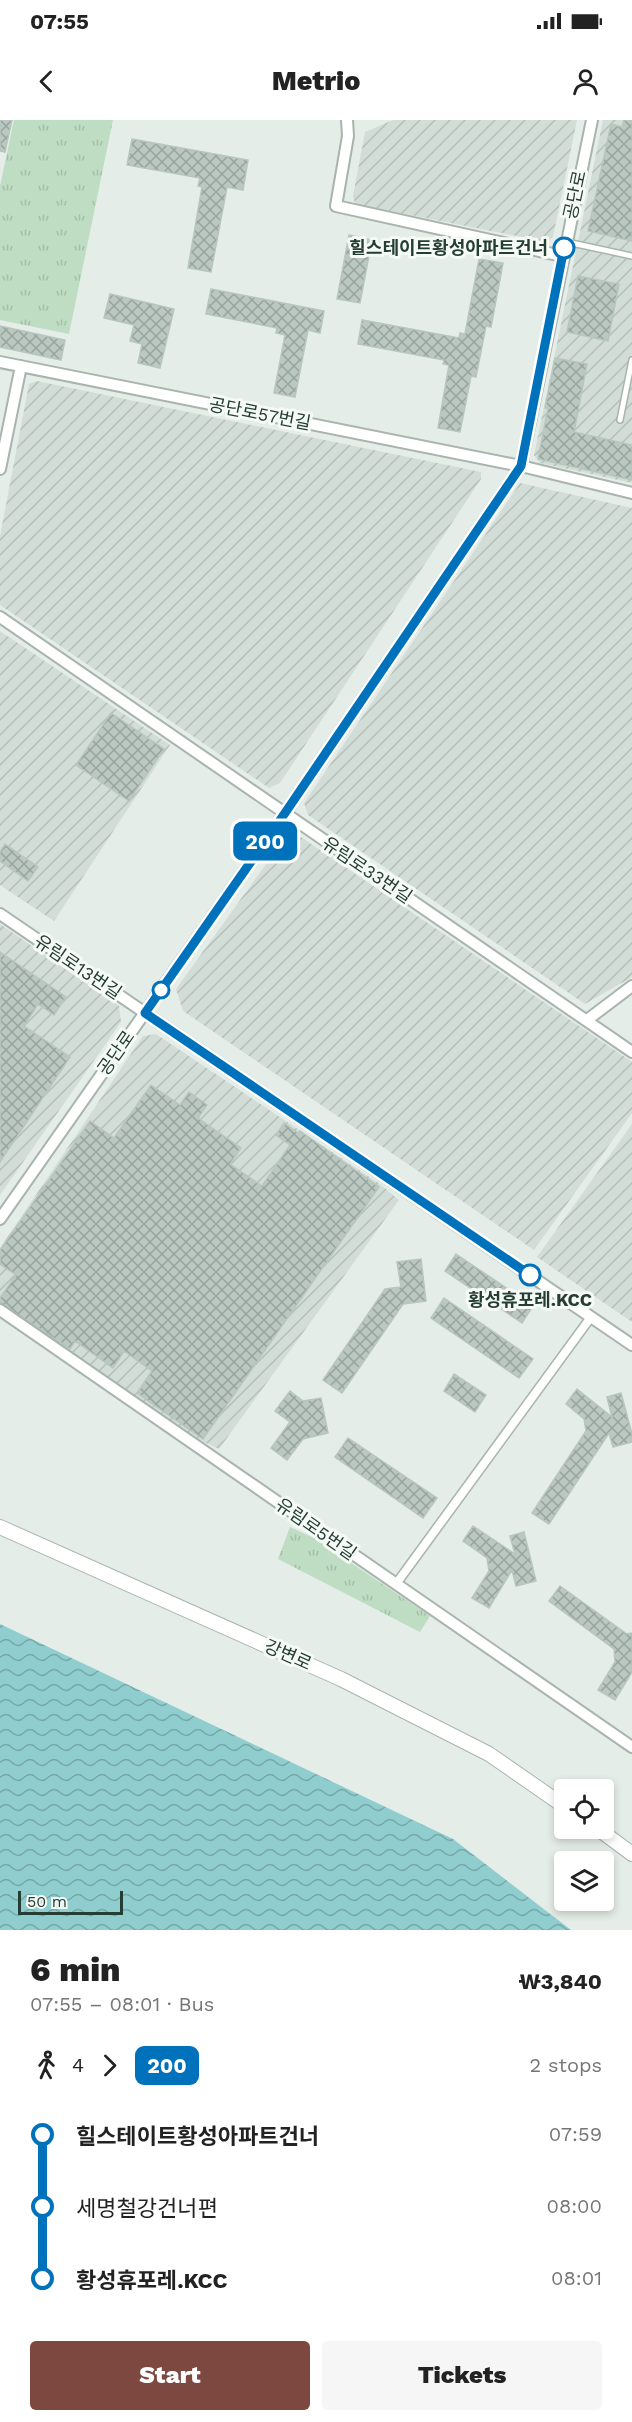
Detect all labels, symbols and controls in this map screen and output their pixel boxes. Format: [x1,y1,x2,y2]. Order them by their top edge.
text: 07:55 [30,9,89,34]
icon: back [30,65,63,98]
text: Metrio [272,65,360,97]
icon: person [569,65,602,98]
street label: 공단로 [559,168,590,221]
place label: 힐스테이트황성아파트건너 [349,237,548,258]
marker: 힐스테이트황성아파트건너 [553,237,575,259]
street label: 공단로57번길 [207,393,313,434]
line badge: 200 [230,822,300,860]
text: 200 [245,829,285,854]
street label: 유림로33번길 [318,832,416,907]
street label: 유림로13번길 [31,930,126,1003]
unlabelled marker [152,981,170,999]
street label: 공단로 [93,1026,138,1079]
marker: 황성휴포레.KCC [519,1264,541,1286]
place label: 황성휴포레.KCC [468,1289,592,1310]
street label: 유림로5번길 [272,1493,361,1564]
street label: 강변로 [261,1635,315,1674]
map controls [554,1779,614,1911]
button: locate [554,1779,614,1839]
button: layers [554,1851,614,1911]
scale bar [18,1888,123,1916]
text: 50 m [27,1892,67,1911]
text: 6 min [30,1950,121,1989]
text: ₩3,840 [518,1969,602,1994]
text: 07:55 – 08:01 · Bus [30,1992,214,2016]
icon: walk [30,2049,63,2082]
icon: forward [93,2049,126,2082]
text: 4 [72,2053,84,2077]
text: 200 [147,2053,187,2078]
text: 2 stops [530,2053,602,2077]
text: 07:59 [549,2122,602,2146]
text: 힐스테이트황성아파트건너 [76,2124,319,2149]
text: 08:00 [546,2194,602,2218]
text: 세명철강건너편 [76,2196,218,2221]
text: 08:01 [551,2266,602,2290]
text: 황성휴포레.KCC [76,2268,228,2293]
button: Start [30,2341,310,2410]
button: Tickets [322,2341,602,2410]

